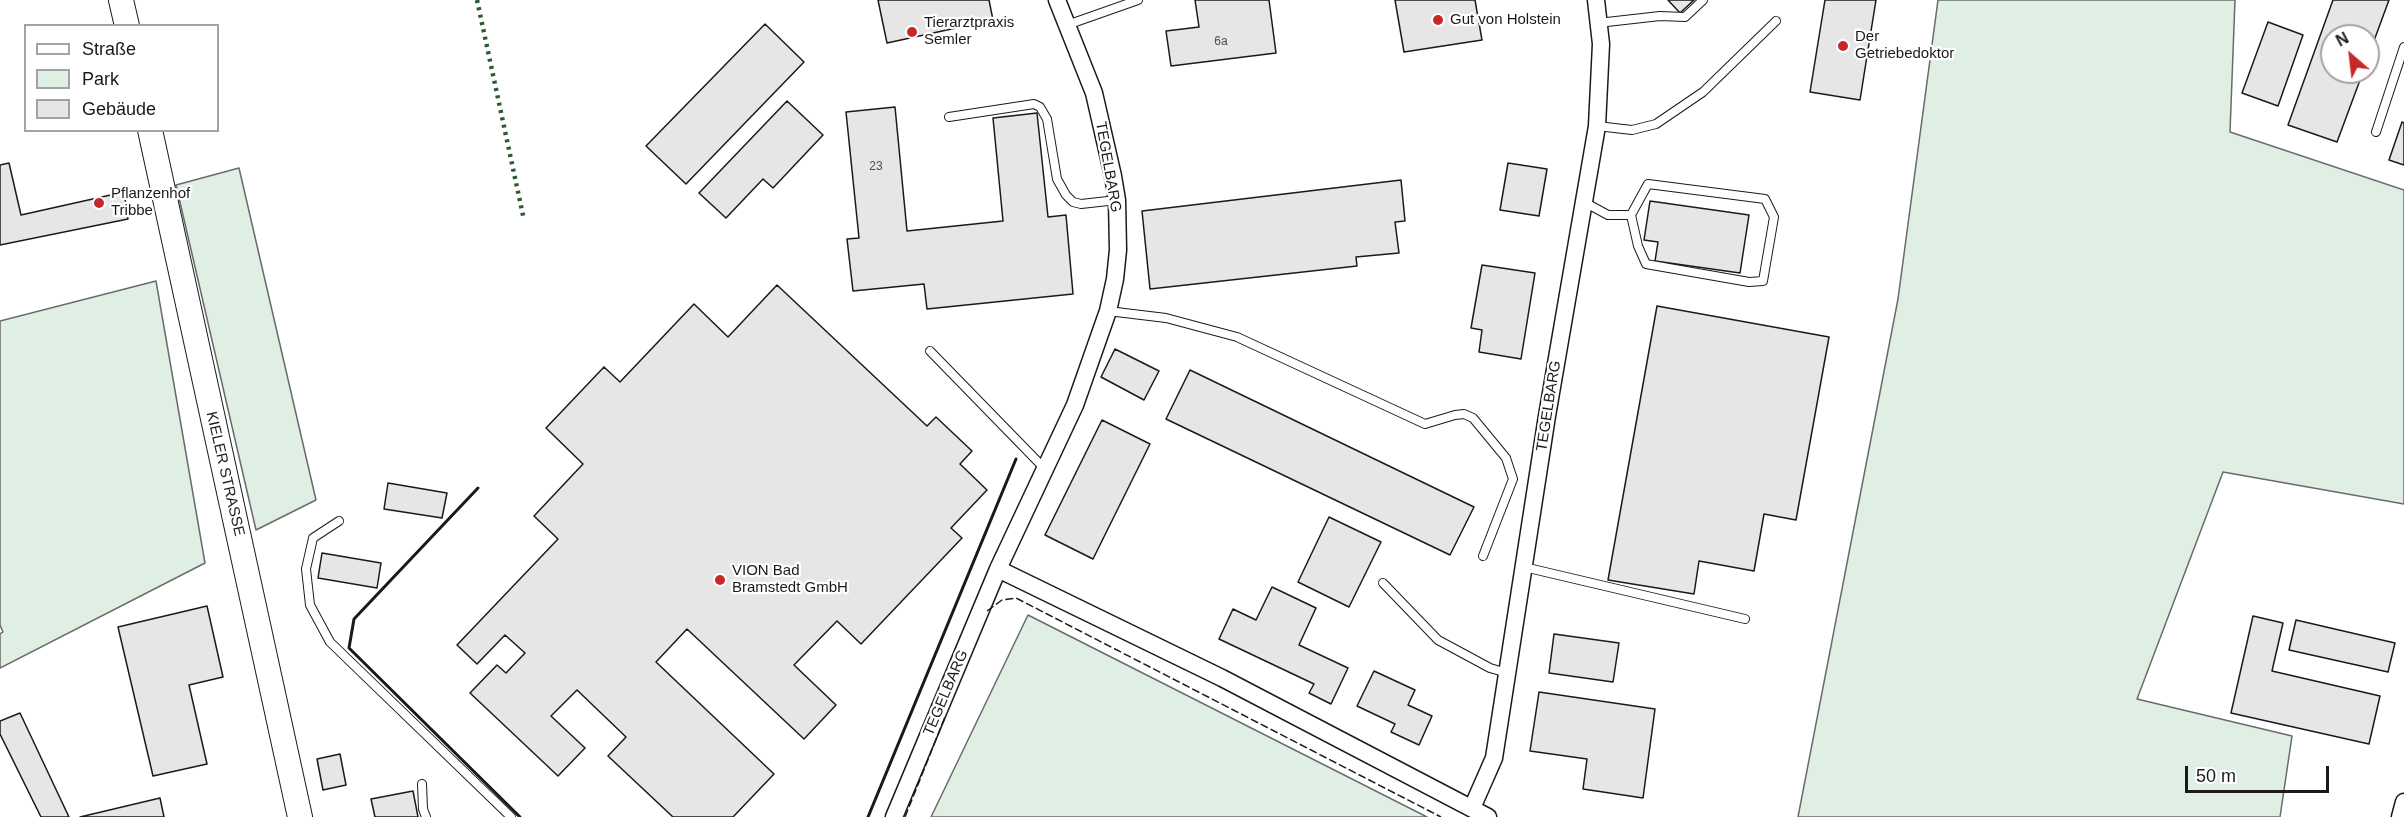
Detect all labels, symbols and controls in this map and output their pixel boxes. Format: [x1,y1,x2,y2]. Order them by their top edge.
place label: Gut von Holstein [1450,11,1561,29]
marker: Gut von Holstein [1431,13,1445,27]
place label: Tierarztpraxis Semler [924,14,1014,49]
legend [24,24,219,132]
north arrow [2320,24,2380,84]
marker: Tierarztpraxis Semler [905,25,919,39]
place label: Der Getriebedoktor [1855,28,1954,63]
text: N [2333,29,2351,50]
house number: 6a [1214,35,1228,49]
text: Straße [82,39,136,59]
marker: Der Getriebedoktor [1836,39,1850,53]
text: Park [82,69,119,89]
text: Gebäude [82,99,156,119]
street label: TEGELBARG [1091,120,1125,214]
house number: 23 [869,160,883,174]
place label: Pflanzenhof Tribbe [111,185,190,220]
marker: Pflanzenhof Tribbe [92,196,106,210]
street label: TEGELBARG [1533,359,1565,453]
street label: KIELER STRASSE [202,410,248,538]
place label: VION Bad Bramstedt GmbH [732,562,848,597]
marker: VION Bad Bramstedt GmbH [713,573,727,587]
street label: TEGELBARG [920,647,972,739]
scale bar [2188,754,2332,792]
text: 50 m [2196,766,2236,786]

